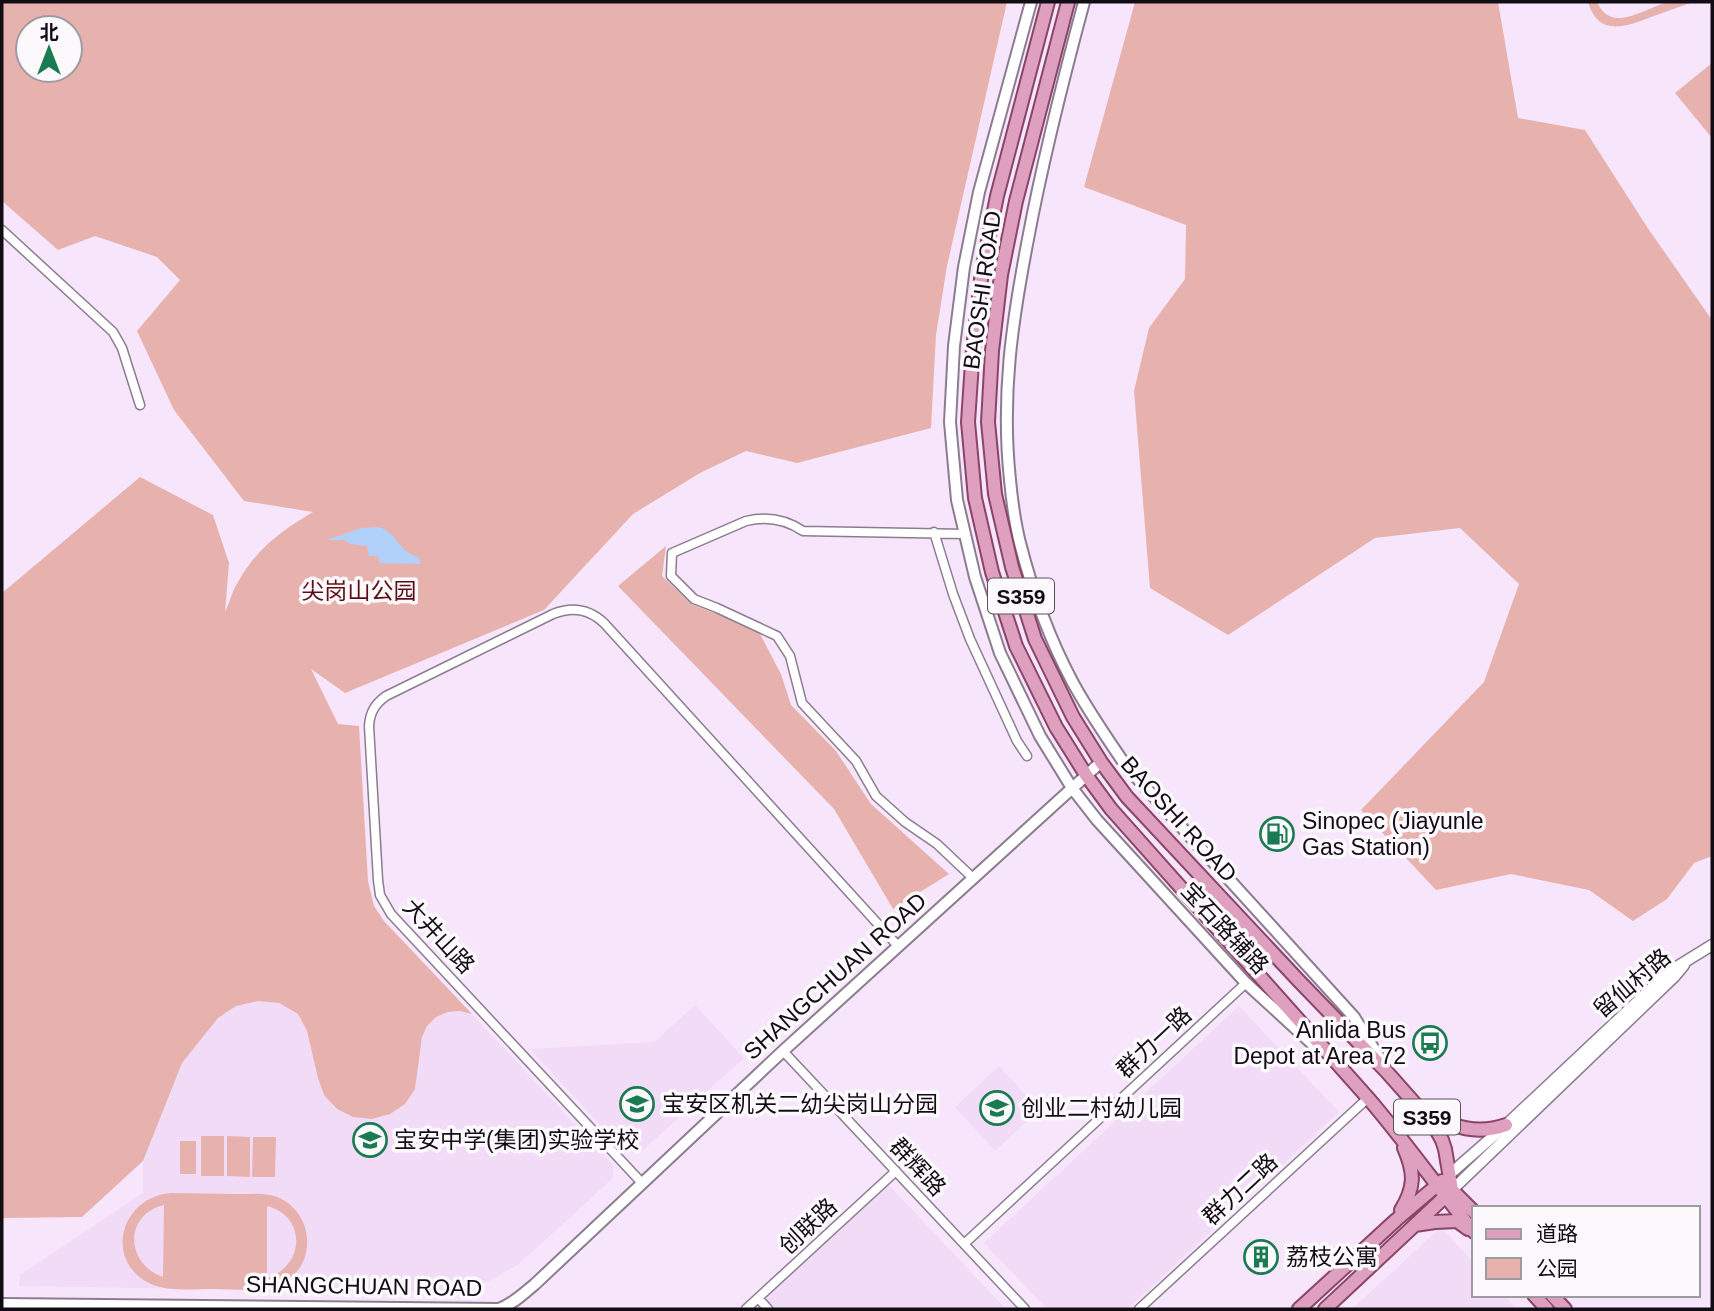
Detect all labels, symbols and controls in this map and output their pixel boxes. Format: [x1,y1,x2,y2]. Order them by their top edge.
north arrow [14,14,84,84]
text: 北 [39,22,59,43]
street label: BAOSHI ROAD [958,209,1006,371]
park label: 尖岗山公园 [302,578,417,604]
road number: S359 [988,578,1054,614]
street label: BAOSHI ROAD [1116,751,1242,887]
place label: Sinopec (Jiayunle Gas Station) [1302,808,1484,860]
fuel station icon: Sinopec (Jiayunle Gas Station) [1258,815,1296,853]
street label: 宝石路辅路 [1176,877,1274,979]
street label: SHANGCHUAN ROAD [738,887,932,1065]
street label: 大井山路 [398,893,480,979]
street label: 留仙村路 [1588,943,1676,1023]
street label: 群力一路 [1111,1001,1197,1083]
place label: Anlida Bus Depot at Area 72 [1233,1017,1406,1069]
bus stop icon: Anlida Bus Depot at Area 72 [1411,1024,1449,1062]
school or university icon: 宝安区机关二幼尖岗山分园 [618,1085,656,1123]
school or university icon: 创业二村幼儿园 [978,1089,1016,1127]
place label: 宝安区机关二幼尖岗山分园 [662,1091,938,1117]
place label: 创业二村幼儿园 [1021,1095,1182,1121]
road number: S359 [1394,1100,1460,1134]
school or university icon: 宝安中学(集团)实验学校 [351,1121,389,1159]
place label: 宝安中学(集团)实验学校 [394,1127,639,1153]
street label: 群辉路 [885,1133,951,1201]
street label: 群力二路 [1197,1148,1283,1230]
street label: 创联路 [774,1193,842,1259]
legend [1472,1206,1700,1297]
text: 道路 [1536,1222,1578,1245]
building icon: 荔枝公寓 [1242,1238,1280,1276]
place label: 荔枝公寓 [1286,1244,1378,1270]
text: 公园 [1536,1257,1578,1280]
street label: SHANGCHUAN ROAD [246,1271,482,1301]

